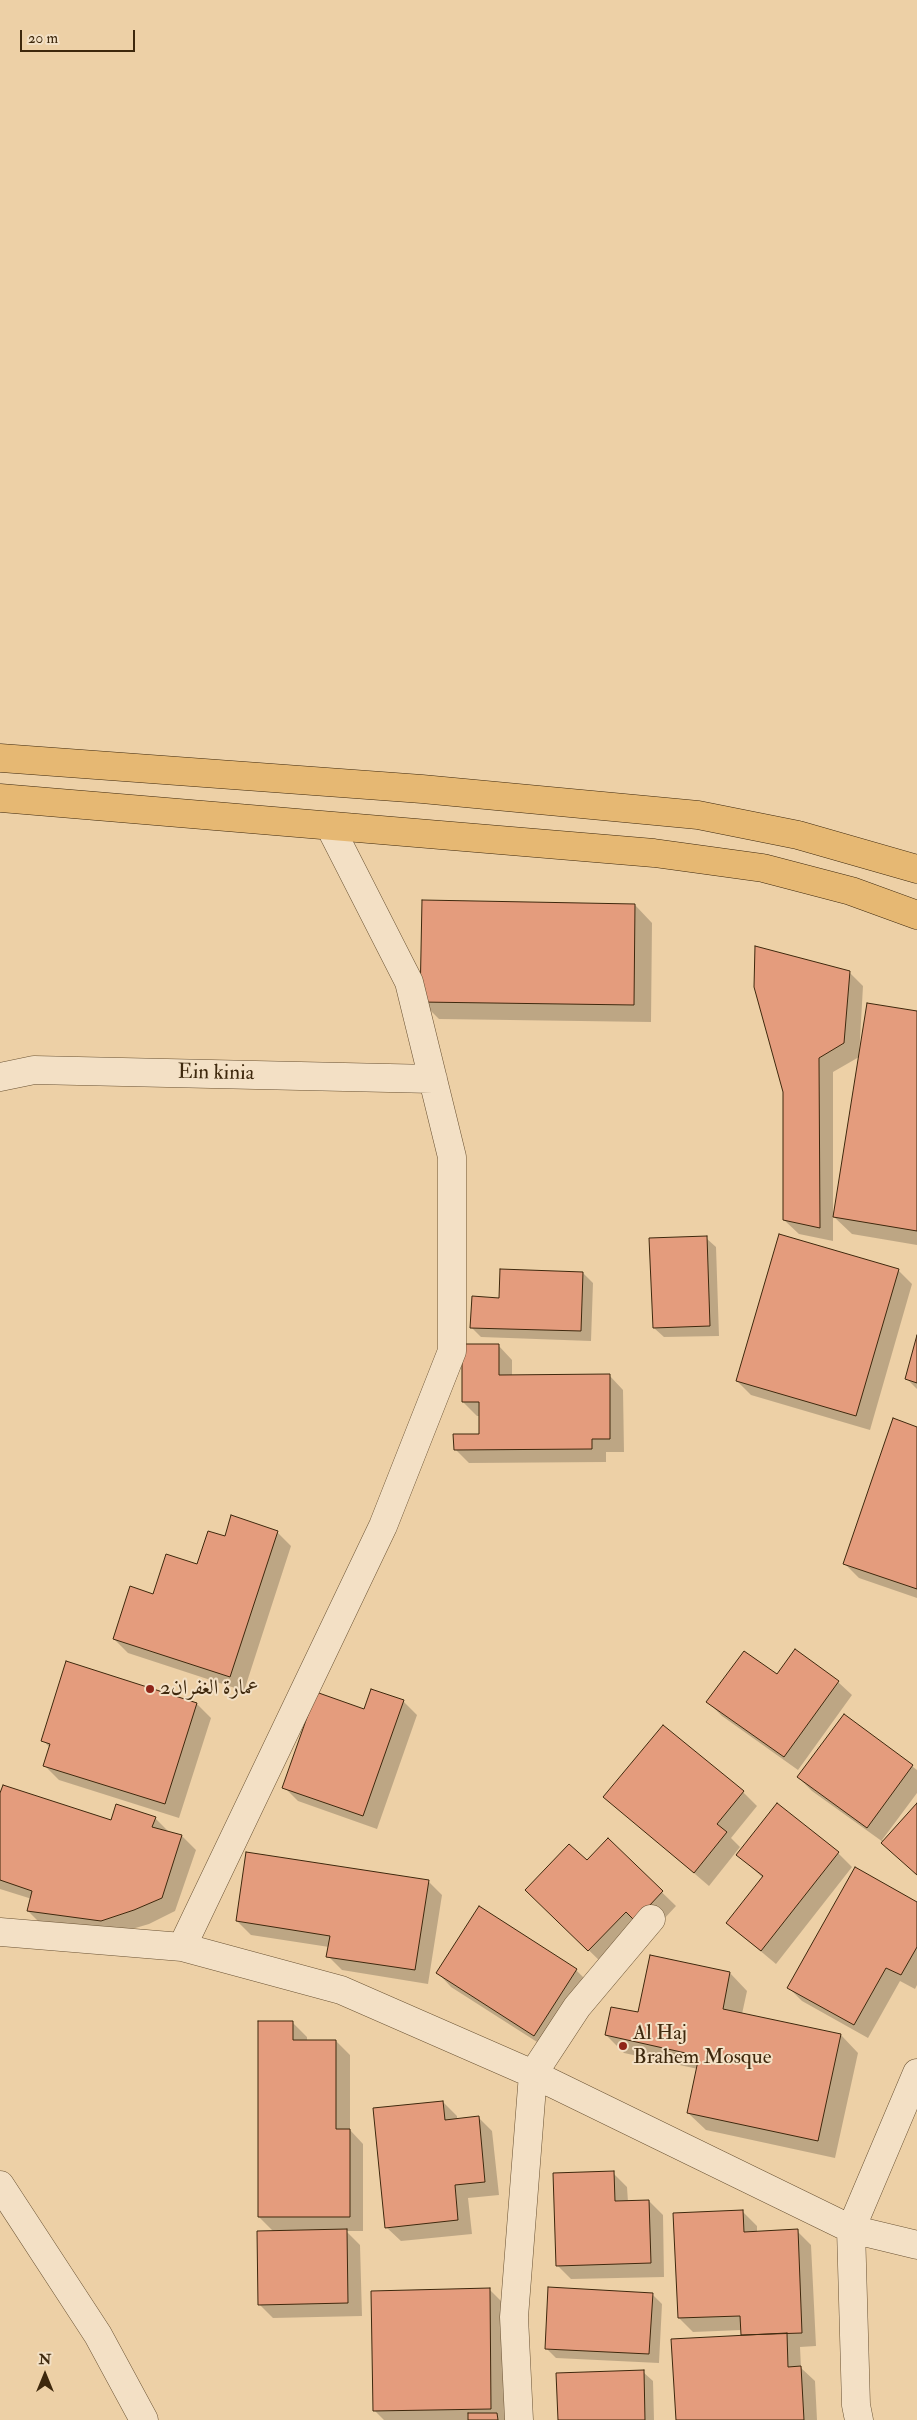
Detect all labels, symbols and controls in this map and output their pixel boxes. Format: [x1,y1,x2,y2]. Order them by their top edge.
scale bar [22,20,138,52]
text: 20 m [28,29,58,48]
street label: Ein kinia [177,1061,255,1087]
place label: عمارة الغفران2 [160,1676,258,1702]
marker: عمارة الغفران2 [144,1683,156,1695]
place label: Al Haj Brahem Mosque [633,2021,771,2071]
marker: Al Haj Brahem Mosque [617,2040,629,2052]
north arrow [20,2350,70,2400]
text: N [39,2351,51,2368]

